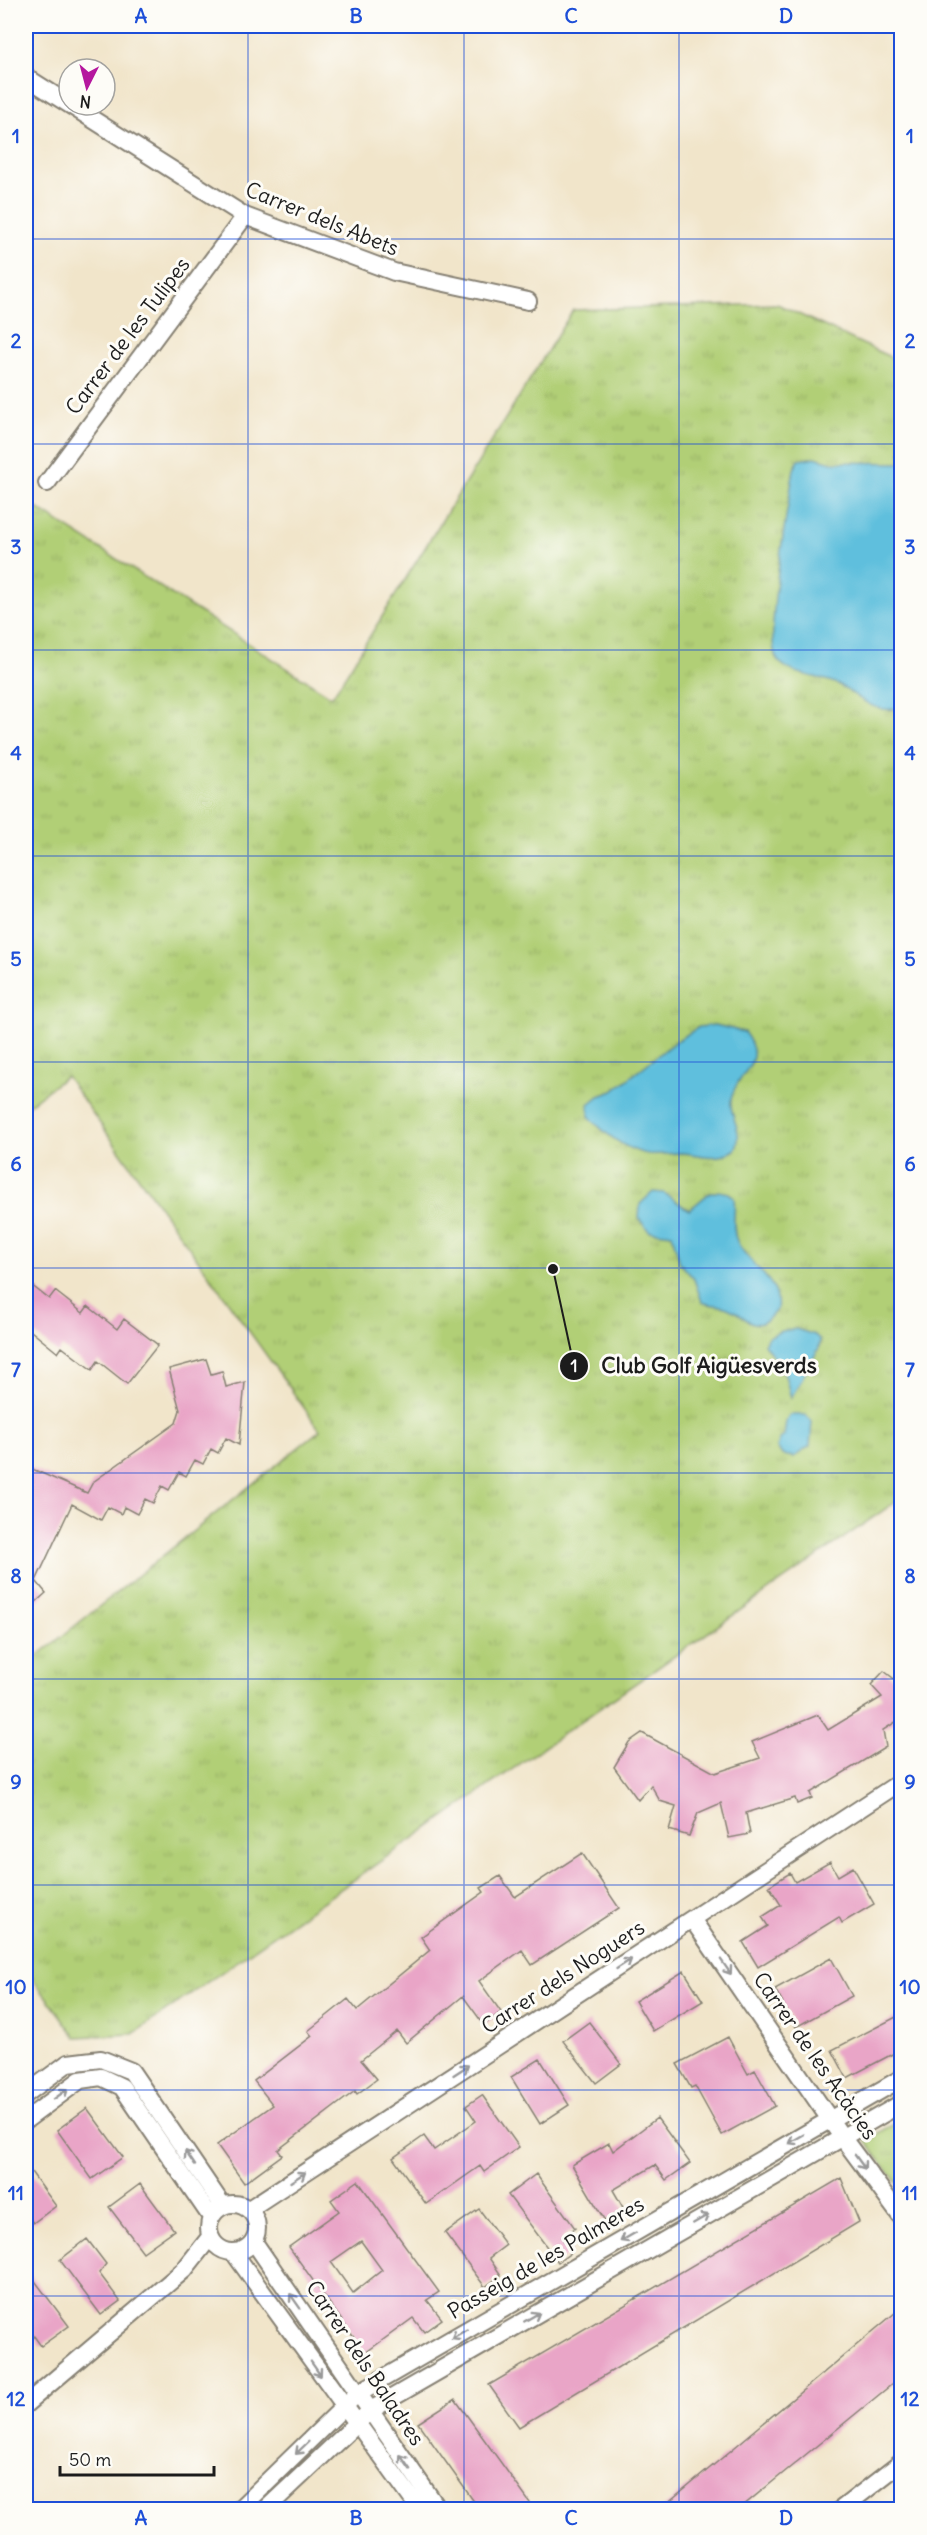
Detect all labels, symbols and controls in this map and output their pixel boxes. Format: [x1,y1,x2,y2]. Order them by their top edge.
text: A [135,3,148,28]
text: B [349,3,363,28]
text: C [564,3,578,28]
text: D [779,3,793,28]
north arrow [57,57,117,117]
text: N [79,91,92,112]
text: 1 [12,123,20,148]
text: 1 [906,123,914,148]
street label: Carrer dels Abets [242,176,403,262]
street label: Carrer de les Tulipes [60,252,196,420]
text: 2 [11,328,22,353]
text: 2 [905,328,916,353]
text: 3 [10,534,22,559]
text: 3 [904,534,916,559]
text: 4 [10,740,22,765]
text: 4 [904,740,916,765]
text: 5 [10,946,22,971]
text: 5 [904,946,916,971]
text: 6 [10,1151,22,1176]
text: 6 [904,1151,916,1176]
callout: Club Golf Aigüesverds [559,1346,828,1386]
text: Club Golf Aigüesverds [601,1351,817,1379]
text: 1 [570,1354,578,1377]
text: 7 [11,1357,21,1382]
text: 7 [905,1357,915,1382]
text: 8 [10,1563,22,1588]
text: 8 [904,1563,916,1588]
text: 9 [10,1769,22,1794]
text: 9 [904,1769,916,1794]
street label: Carrer dels Noguers [476,1914,649,2039]
one-way arrow [615,1957,632,1969]
one-way arrow [720,1958,732,1975]
street label: Carrer de les Acàcies [747,1967,883,2145]
text: 10 [5,1974,27,1999]
text: 10 [899,1974,921,1999]
one-way arrow [452,2064,469,2076]
one-way arrow [53,2088,69,2100]
one-way arrow [788,2134,806,2145]
one-way arrow [184,2150,196,2166]
one-way arrow [854,2154,867,2170]
one-way arrow [289,2171,306,2183]
text: 11 [8,2180,24,2205]
text: 11 [902,2180,918,2205]
street label: Passeig de les Palmeres [443,2190,649,2325]
one-way arrow [692,2213,709,2225]
one-way arrow [620,2231,637,2243]
street label: Carrer dels Baladres [300,2275,431,2450]
one-way arrow [289,2293,301,2310]
one-way arrow [523,2311,540,2323]
one-way arrow [451,2329,468,2341]
one-way arrow [310,2360,322,2377]
text: 12 [7,2386,25,2411]
text: 12 [901,2386,919,2411]
scale bar [60,2439,214,2477]
one-way arrow [295,2441,310,2455]
text: 50 m [69,2448,111,2471]
one-way arrow [399,2454,411,2470]
text: A [135,2505,148,2530]
text: B [349,2505,363,2530]
text: C [564,2505,578,2530]
text: D [779,2505,793,2530]

